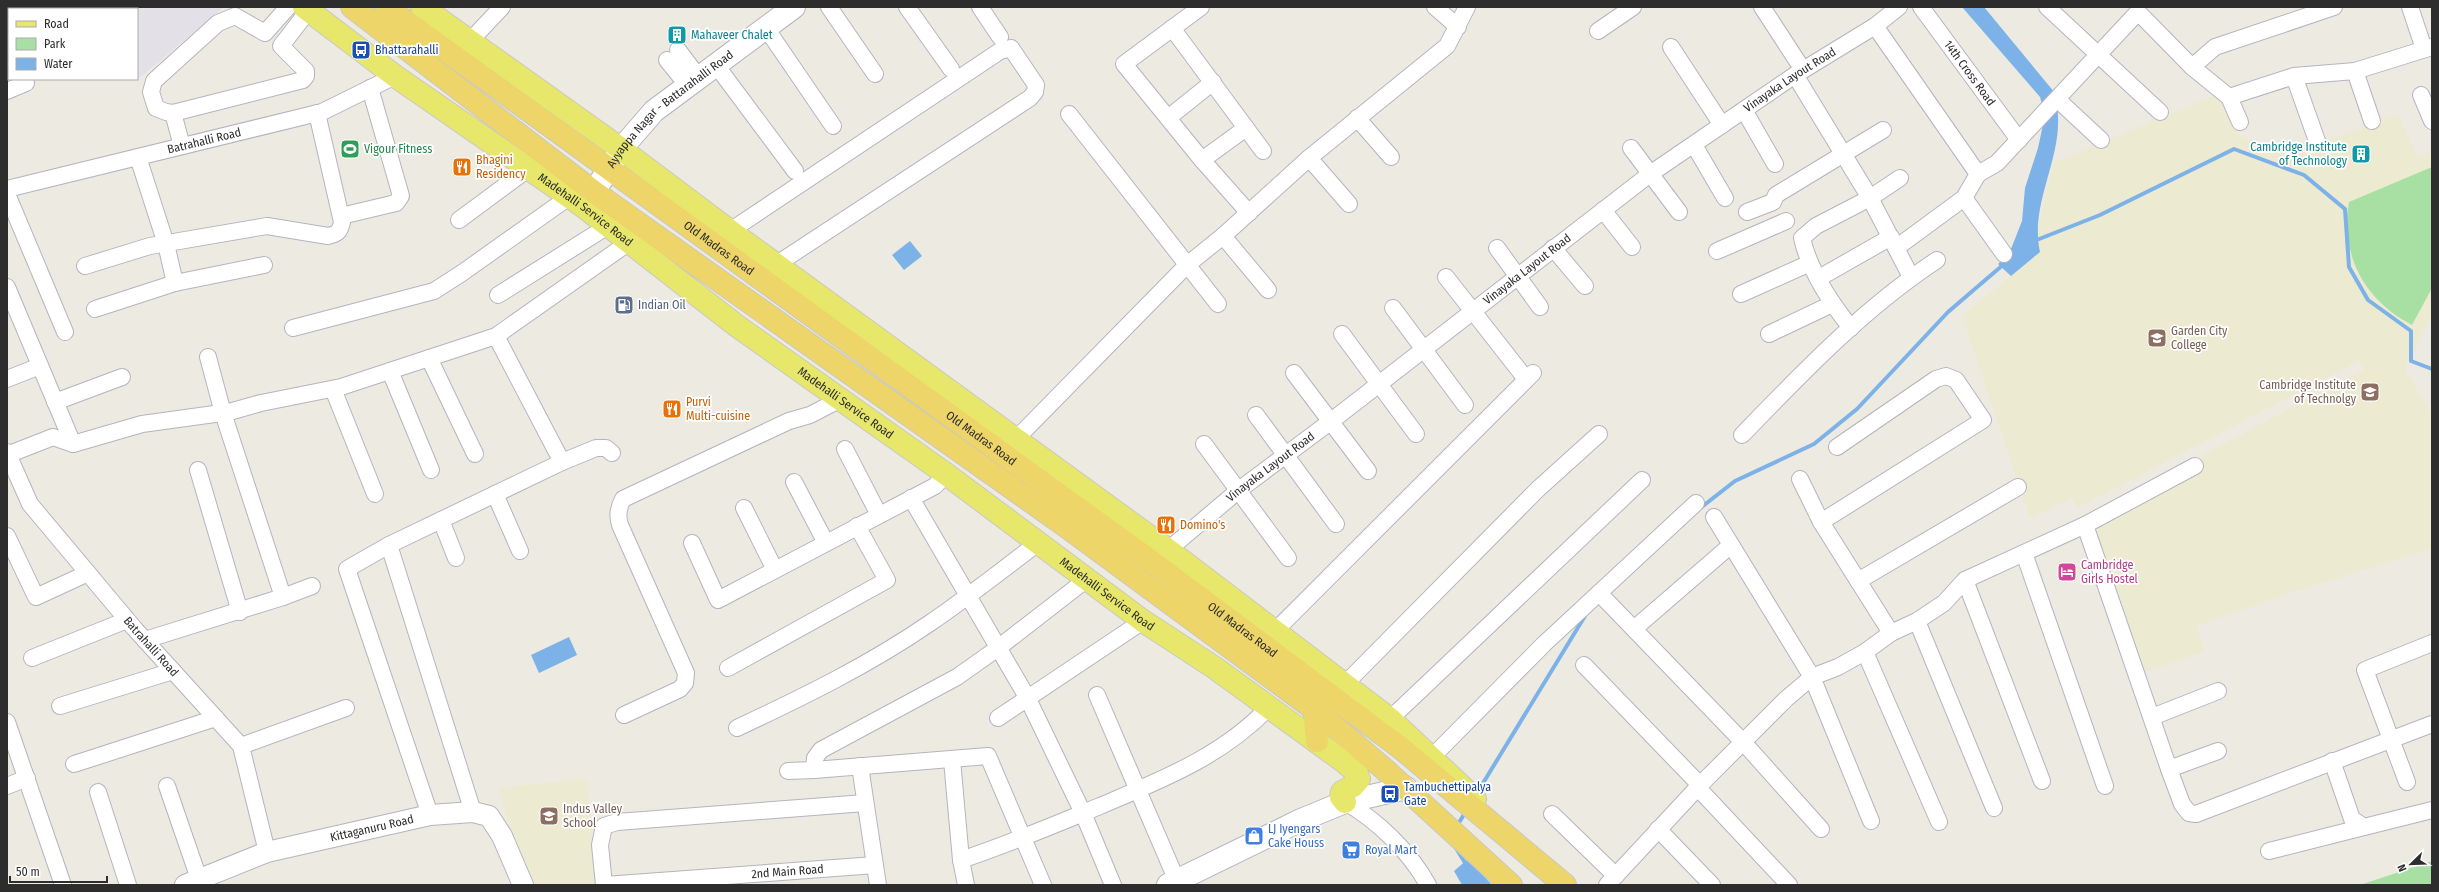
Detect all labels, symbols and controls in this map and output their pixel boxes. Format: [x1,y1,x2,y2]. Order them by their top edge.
legend [8,8,138,80]
text: Road [44,17,69,31]
building icon: Mahaveer Chalet [666,24,688,46]
place label: Mahaveer Chalet [691,28,773,42]
text: Park [44,37,66,51]
street label: 14th Cross Road [1941,38,1998,108]
bus stop icon: Bhattarahalli [350,39,372,61]
place label: Bhattarahalli [375,43,439,57]
street label: Vinayaka Layout Road [1741,45,1838,115]
street label: Ayyappa Nagar - Battarahalli Road [604,48,736,170]
text: Water [44,57,73,71]
street label: Batrahalli Road [166,125,242,157]
sports icon: Vigour Fitness [339,138,361,160]
place label: Cambridge Institute of Technology [2250,140,2348,168]
place label: Vigour Fitness [364,142,432,156]
building icon: Cambridge Institute of Technology [2350,143,2372,165]
place label: Bhagini Residency [476,153,526,181]
restaurant icon: Bhagini Residency [451,156,473,178]
street label: Madehalli Service Road [535,170,636,249]
street label: Old Madras Road [681,218,757,278]
street label: Vinayaka Layout Road [1481,231,1574,307]
fuel station icon: Indian Oil [613,294,635,316]
place label: Indian Oil [638,298,686,312]
place label: Garden City College [2171,324,2228,352]
school or university icon: Garden City College [2146,327,2168,349]
street label: Madehalli Service Road [795,364,896,442]
place label: Cambridge Institute of Technolgy [2259,378,2357,406]
school or university icon: Cambridge Institute of Technolgy [2359,381,2381,403]
place label: Purvi Multi-cuisine [686,395,750,423]
restaurant icon: Purvi Multi-cuisine [661,398,683,420]
street label: Old Madras Road [943,408,1019,468]
street label: Vinayaka Layout Road [1223,429,1317,505]
restaurant icon: Domino's [1155,514,1177,536]
place label: Domino's [1180,518,1225,532]
street label: Madehalli Service Road [1057,554,1157,634]
place label: Cambridge Girls Hostel [2081,558,2138,586]
hotel icon: Cambridge Girls Hostel [2056,561,2078,583]
street label: Old Madras Road [1205,599,1280,660]
street label: Batrahalli Road [121,614,181,679]
place label: Tambuchettipalya Gate [1404,780,1491,808]
bus stop icon: Tambuchettipalya Gate [1379,783,1401,805]
place label: Indus Valley School [563,802,623,830]
school or university icon: Indus Valley School [538,805,560,827]
street label: Kittaganuru Road [329,812,415,844]
place label: LJ Iyengars Cake Houss [1268,822,1324,850]
shop icon: LJ Iyengars Cake Houss [1243,825,1265,847]
supermarket icon: Royal Mart [1340,839,1362,861]
place label: Royal Mart [1365,843,1417,857]
north arrow [2391,844,2431,884]
scale bar [10,858,107,884]
street label: 2nd Main Road [751,862,824,881]
text: N [2395,862,2410,873]
text: 50 m [16,865,40,879]

